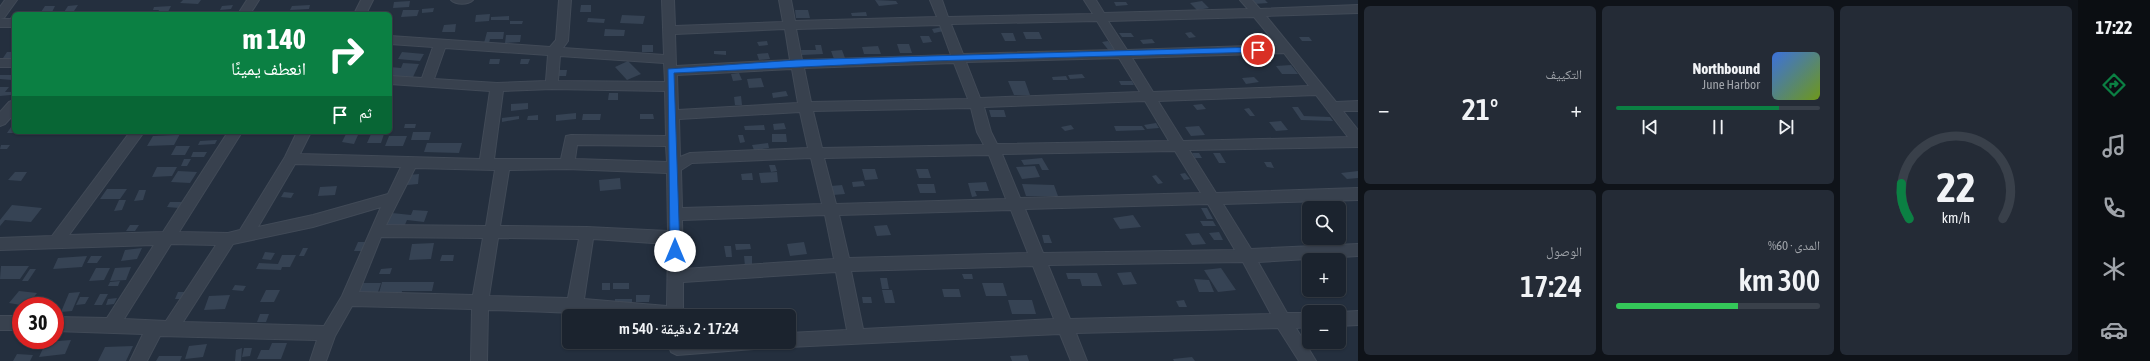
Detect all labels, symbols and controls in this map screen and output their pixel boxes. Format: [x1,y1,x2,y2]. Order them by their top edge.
text: 17:22 [2095,17,2133,38]
text: 140 m [243,23,306,55]
icon: right [320,28,372,80]
pin [1241,33,1275,67]
icon: arrive [1247,39,1269,61]
text: انعطف يمينًا [231,58,306,79]
text: Northbound [1692,60,1760,77]
text: التكييف [1546,67,1582,82]
icon: directions [2100,71,2128,99]
text: June Harbor [1702,77,1760,92]
text: 21° [1462,92,1498,126]
text: − [1378,96,1389,122]
text: + [1571,96,1582,122]
icon: arrive [329,104,351,126]
text: ثم [359,104,372,121]
icon: previous [1639,116,1661,138]
icon: pause [1707,116,1729,138]
icon: next [1775,116,1797,138]
icon: music [2100,132,2128,160]
text: 22 [1936,162,1976,210]
icon: phone [2100,194,2128,222]
map controls [1302,201,1346,349]
button: search [1302,201,1346,245]
text: km/h [1942,209,1970,225]
position arrow [654,230,696,272]
text: المدى · 60% [1768,238,1820,253]
text: الوصول [1546,244,1582,259]
button: + [1302,253,1346,297]
icon: climate [2100,255,2128,283]
text: 300 km [1739,263,1820,297]
text: 17:24 [1520,269,1582,303]
speed limit sign: 30 [12,297,64,349]
button: − [1302,305,1346,349]
icon: car [2100,316,2128,344]
text: 17:24 · 2 دقيقة · 540 m [619,320,739,337]

